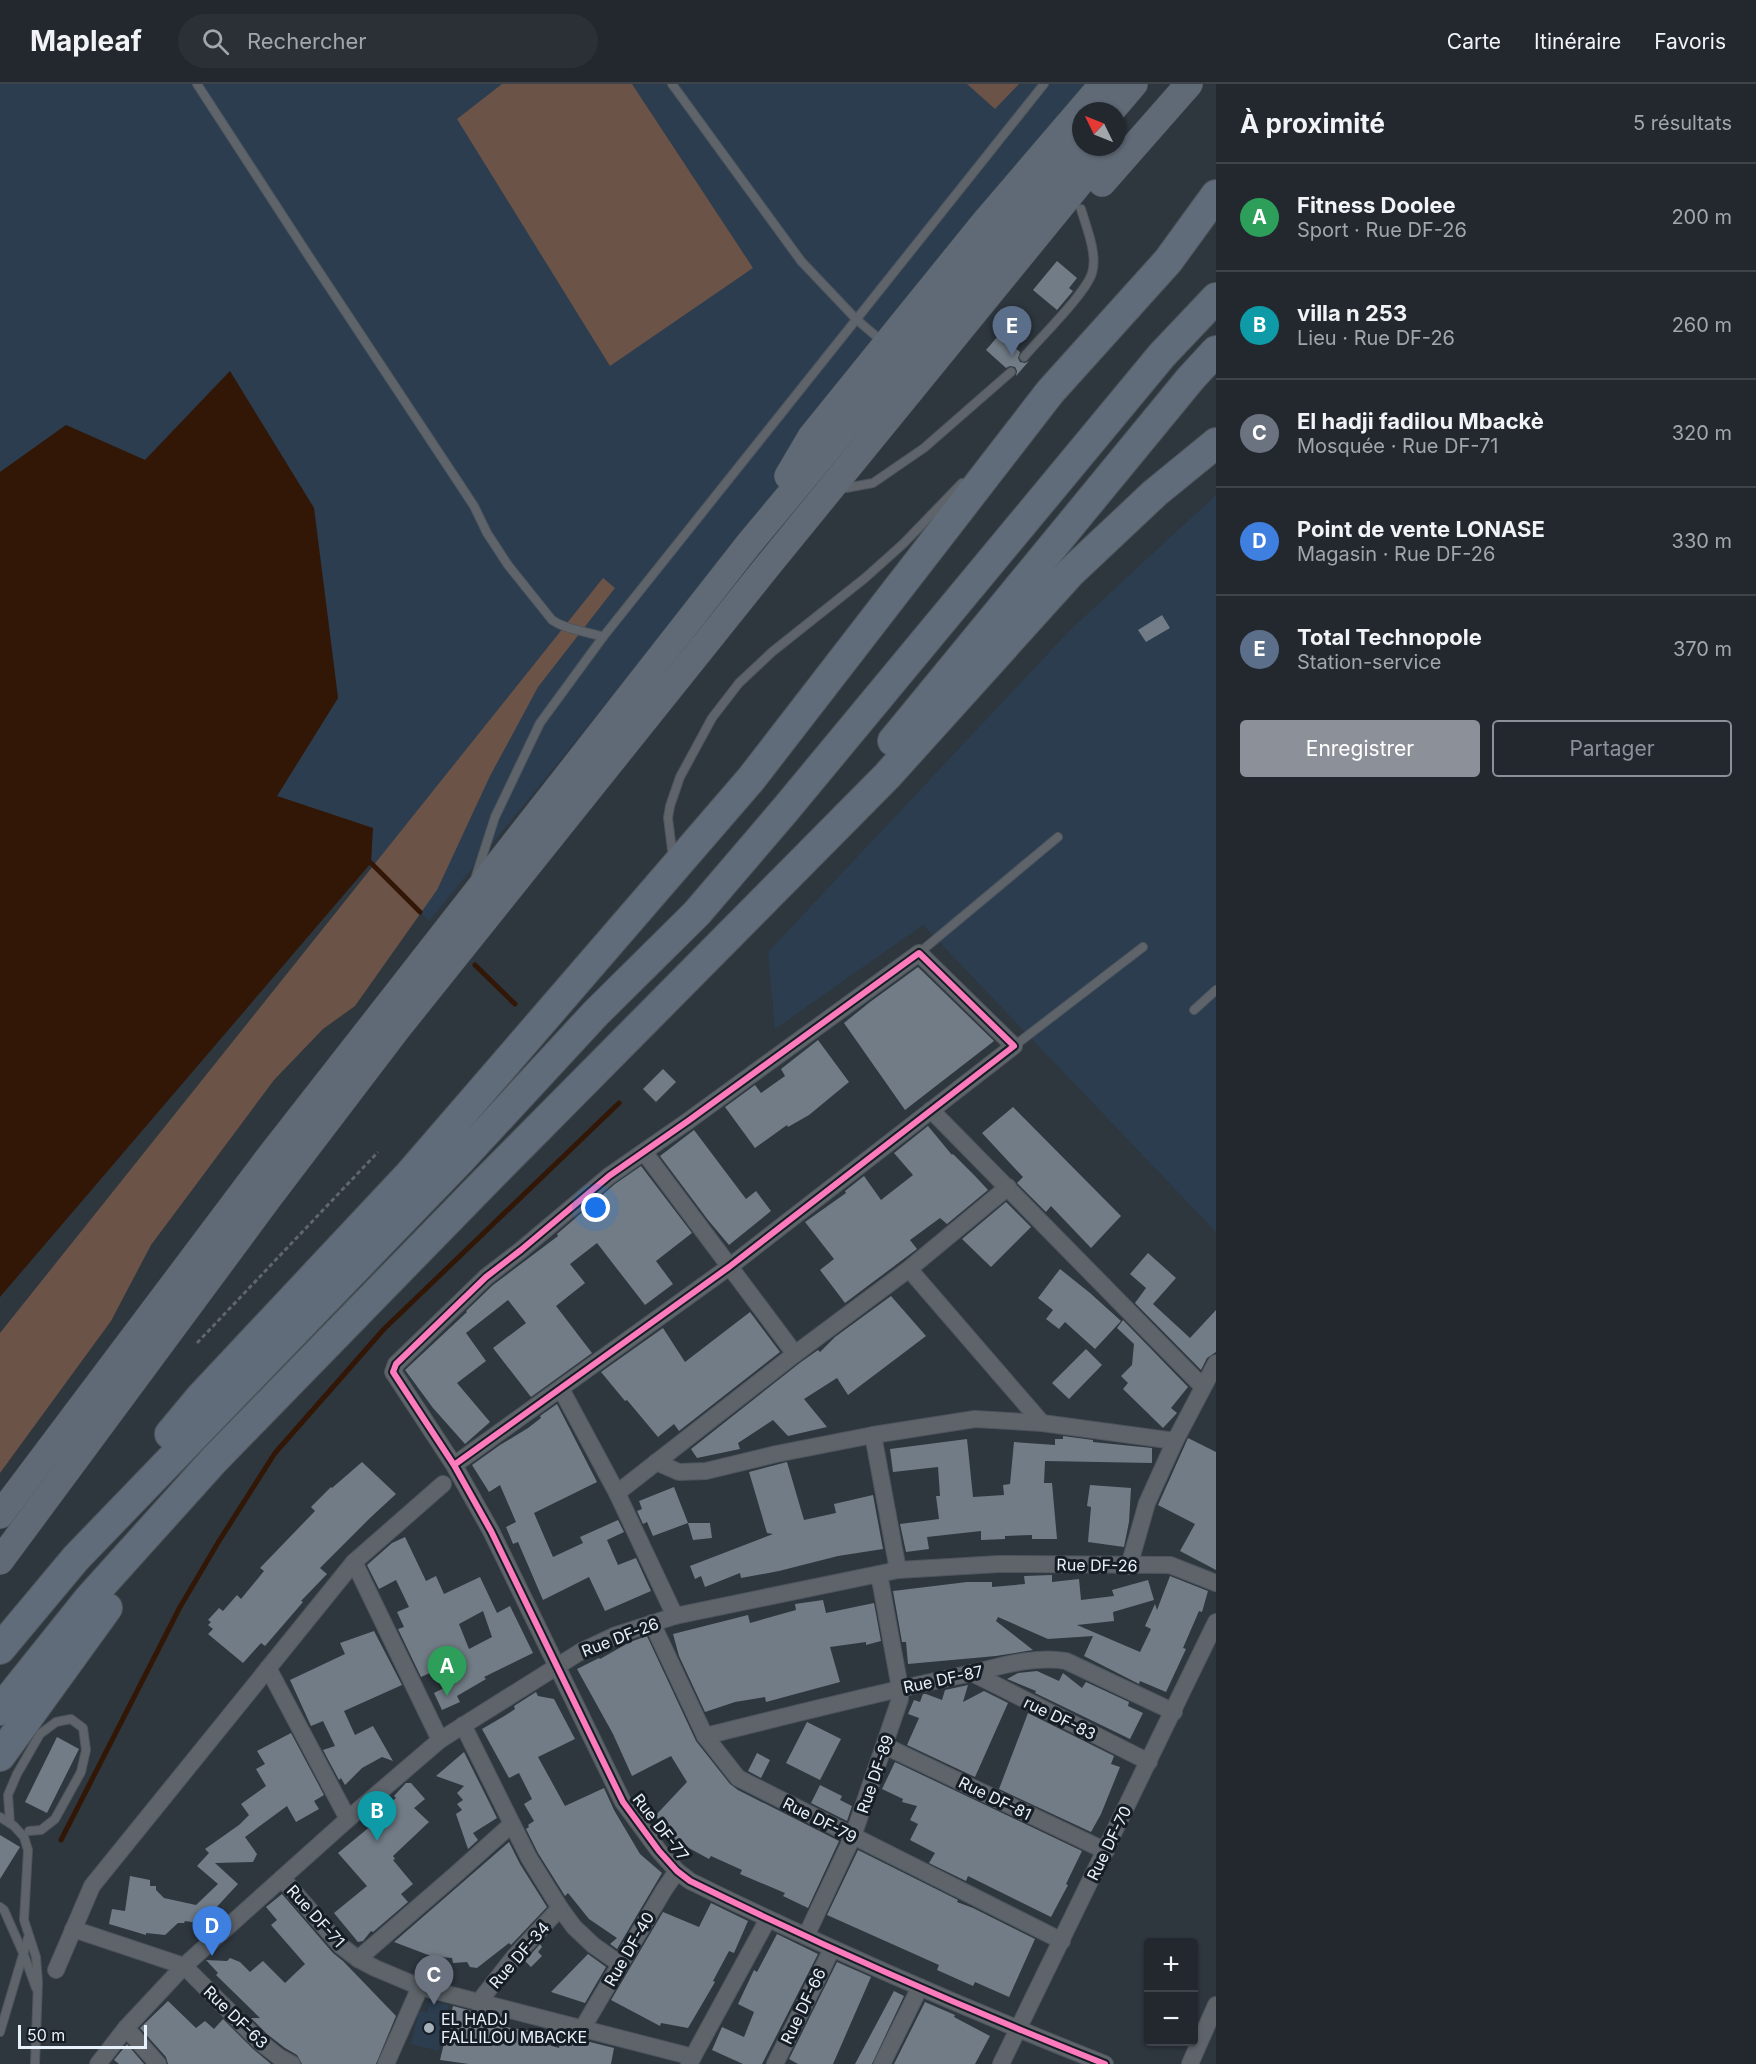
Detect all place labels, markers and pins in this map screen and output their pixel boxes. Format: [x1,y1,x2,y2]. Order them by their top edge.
pin: E [992,306,1032,356]
pin: A [428,1646,466,1696]
pin: B [358,1792,397,1841]
pin: D [192,1906,232,1956]
pin: C [414,1956,454,2005]
place label: EL HADJ FALLILOU MBACKE [441,2009,587,2047]
marker: EL HADJ FALLILOU MBACKE [422,2021,436,2035]

